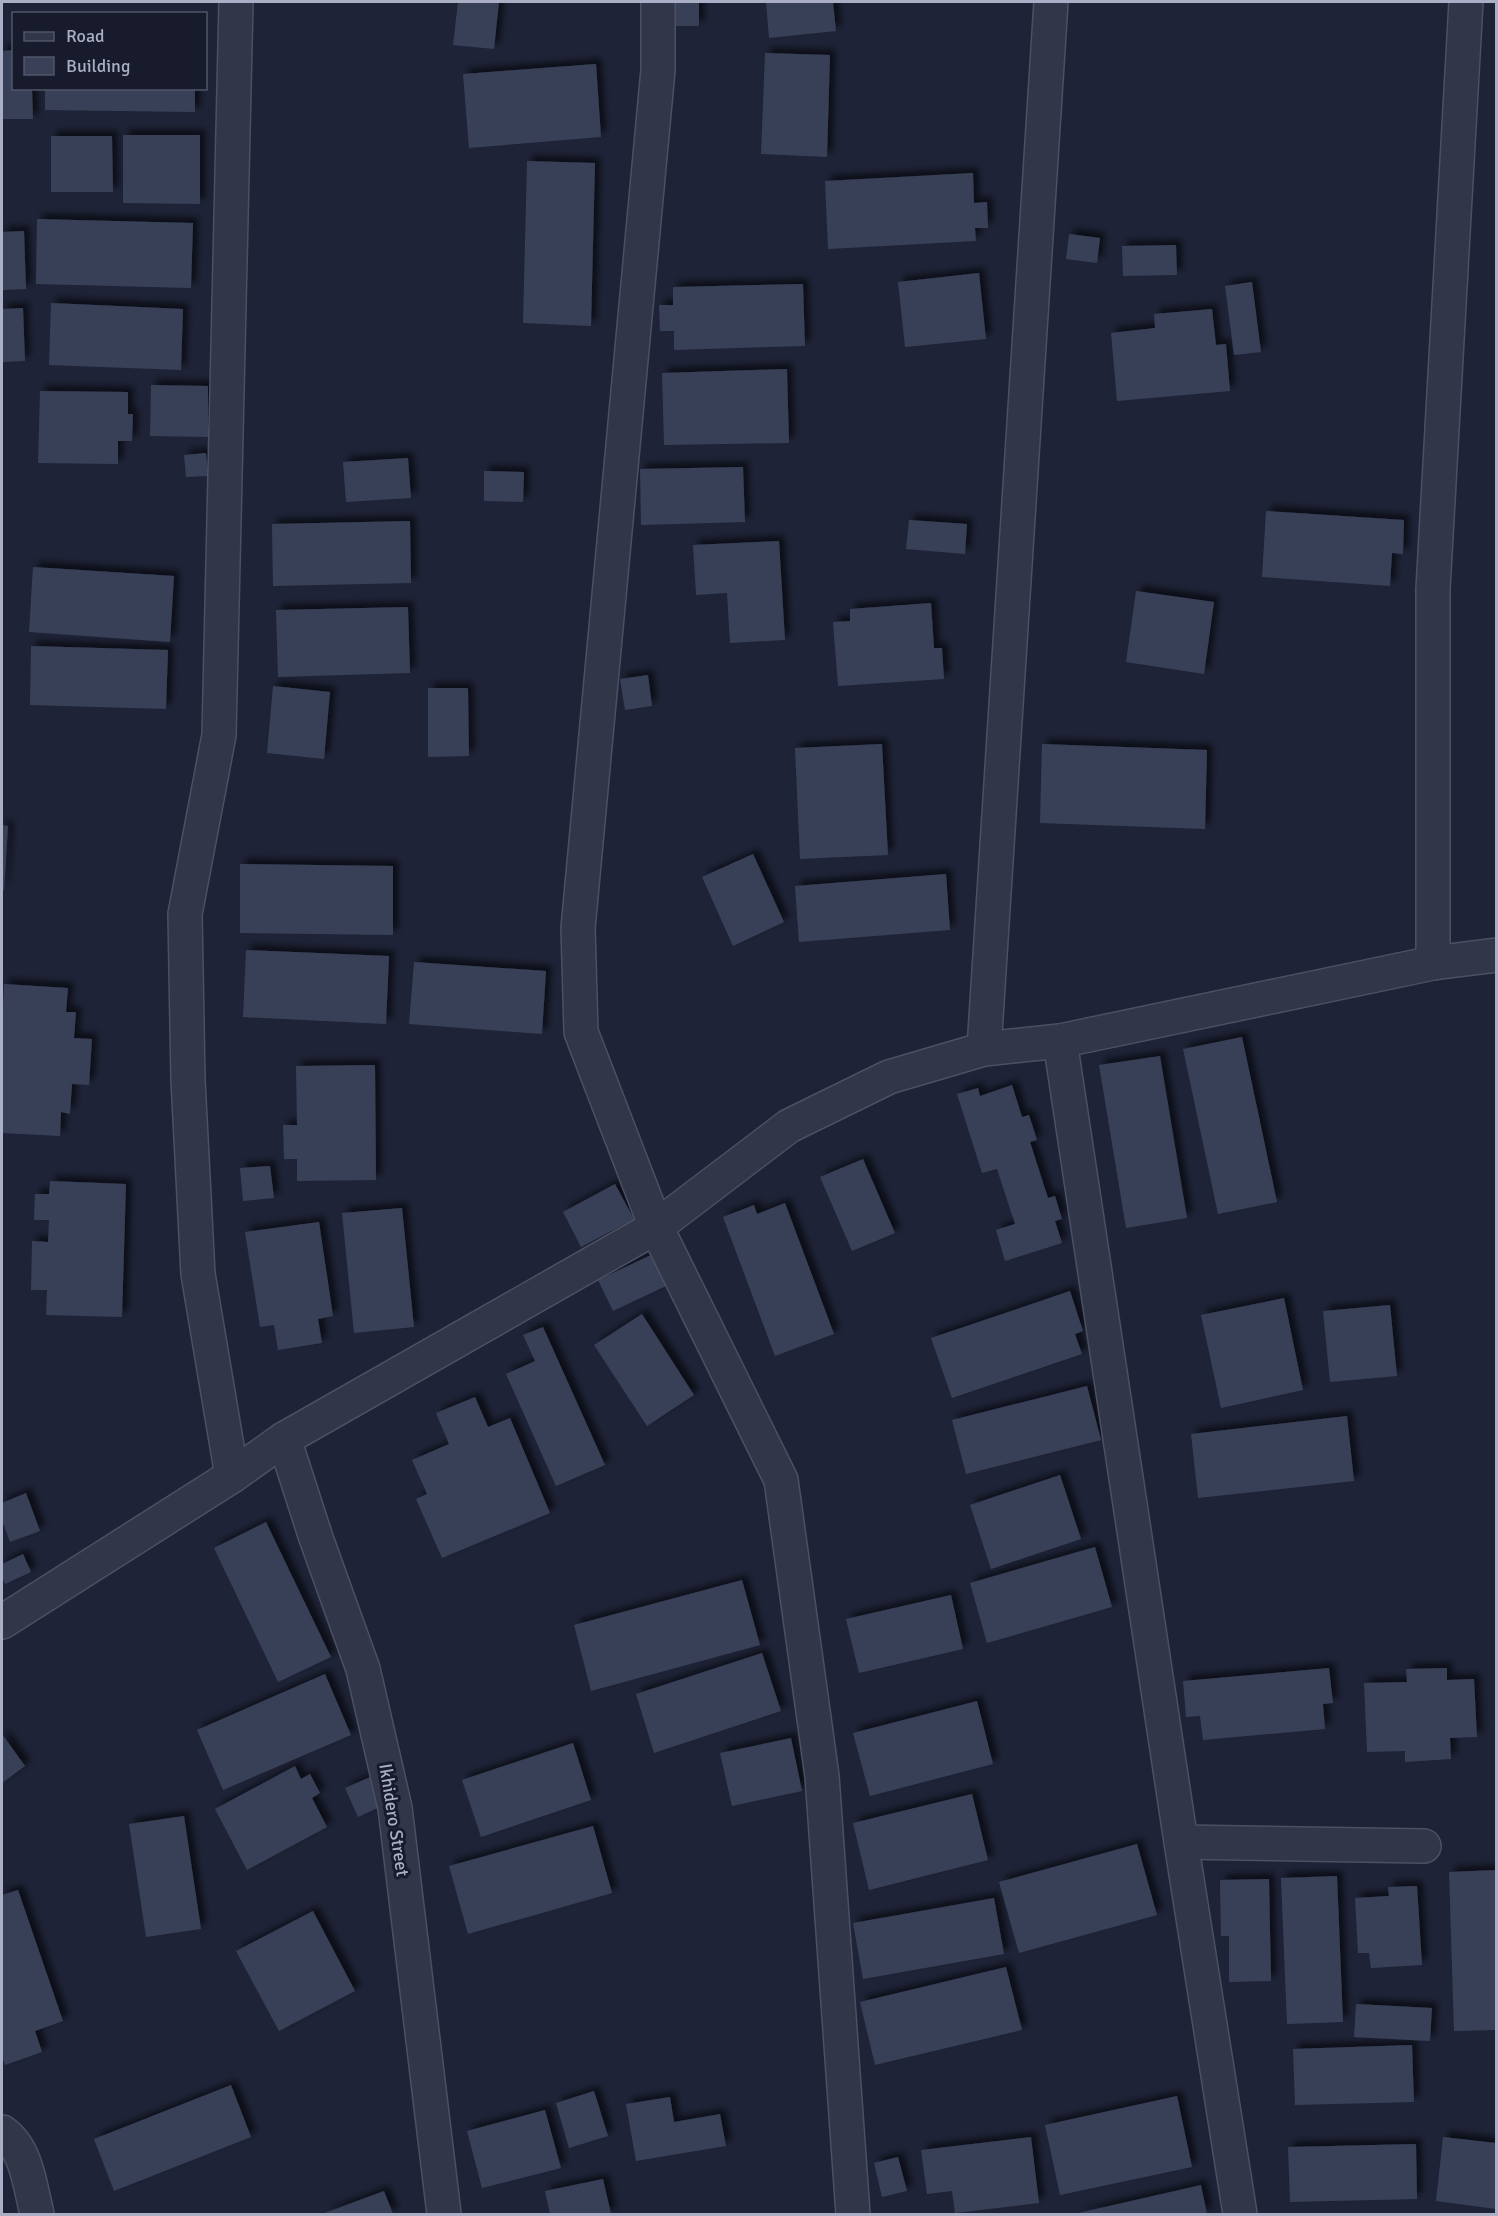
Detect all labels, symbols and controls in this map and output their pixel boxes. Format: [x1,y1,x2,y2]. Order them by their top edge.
legend [12,12,207,90]
text: Road [66,25,105,47]
text: Building [66,55,130,77]
street label: Ikhidero Street [374,1762,414,1878]

